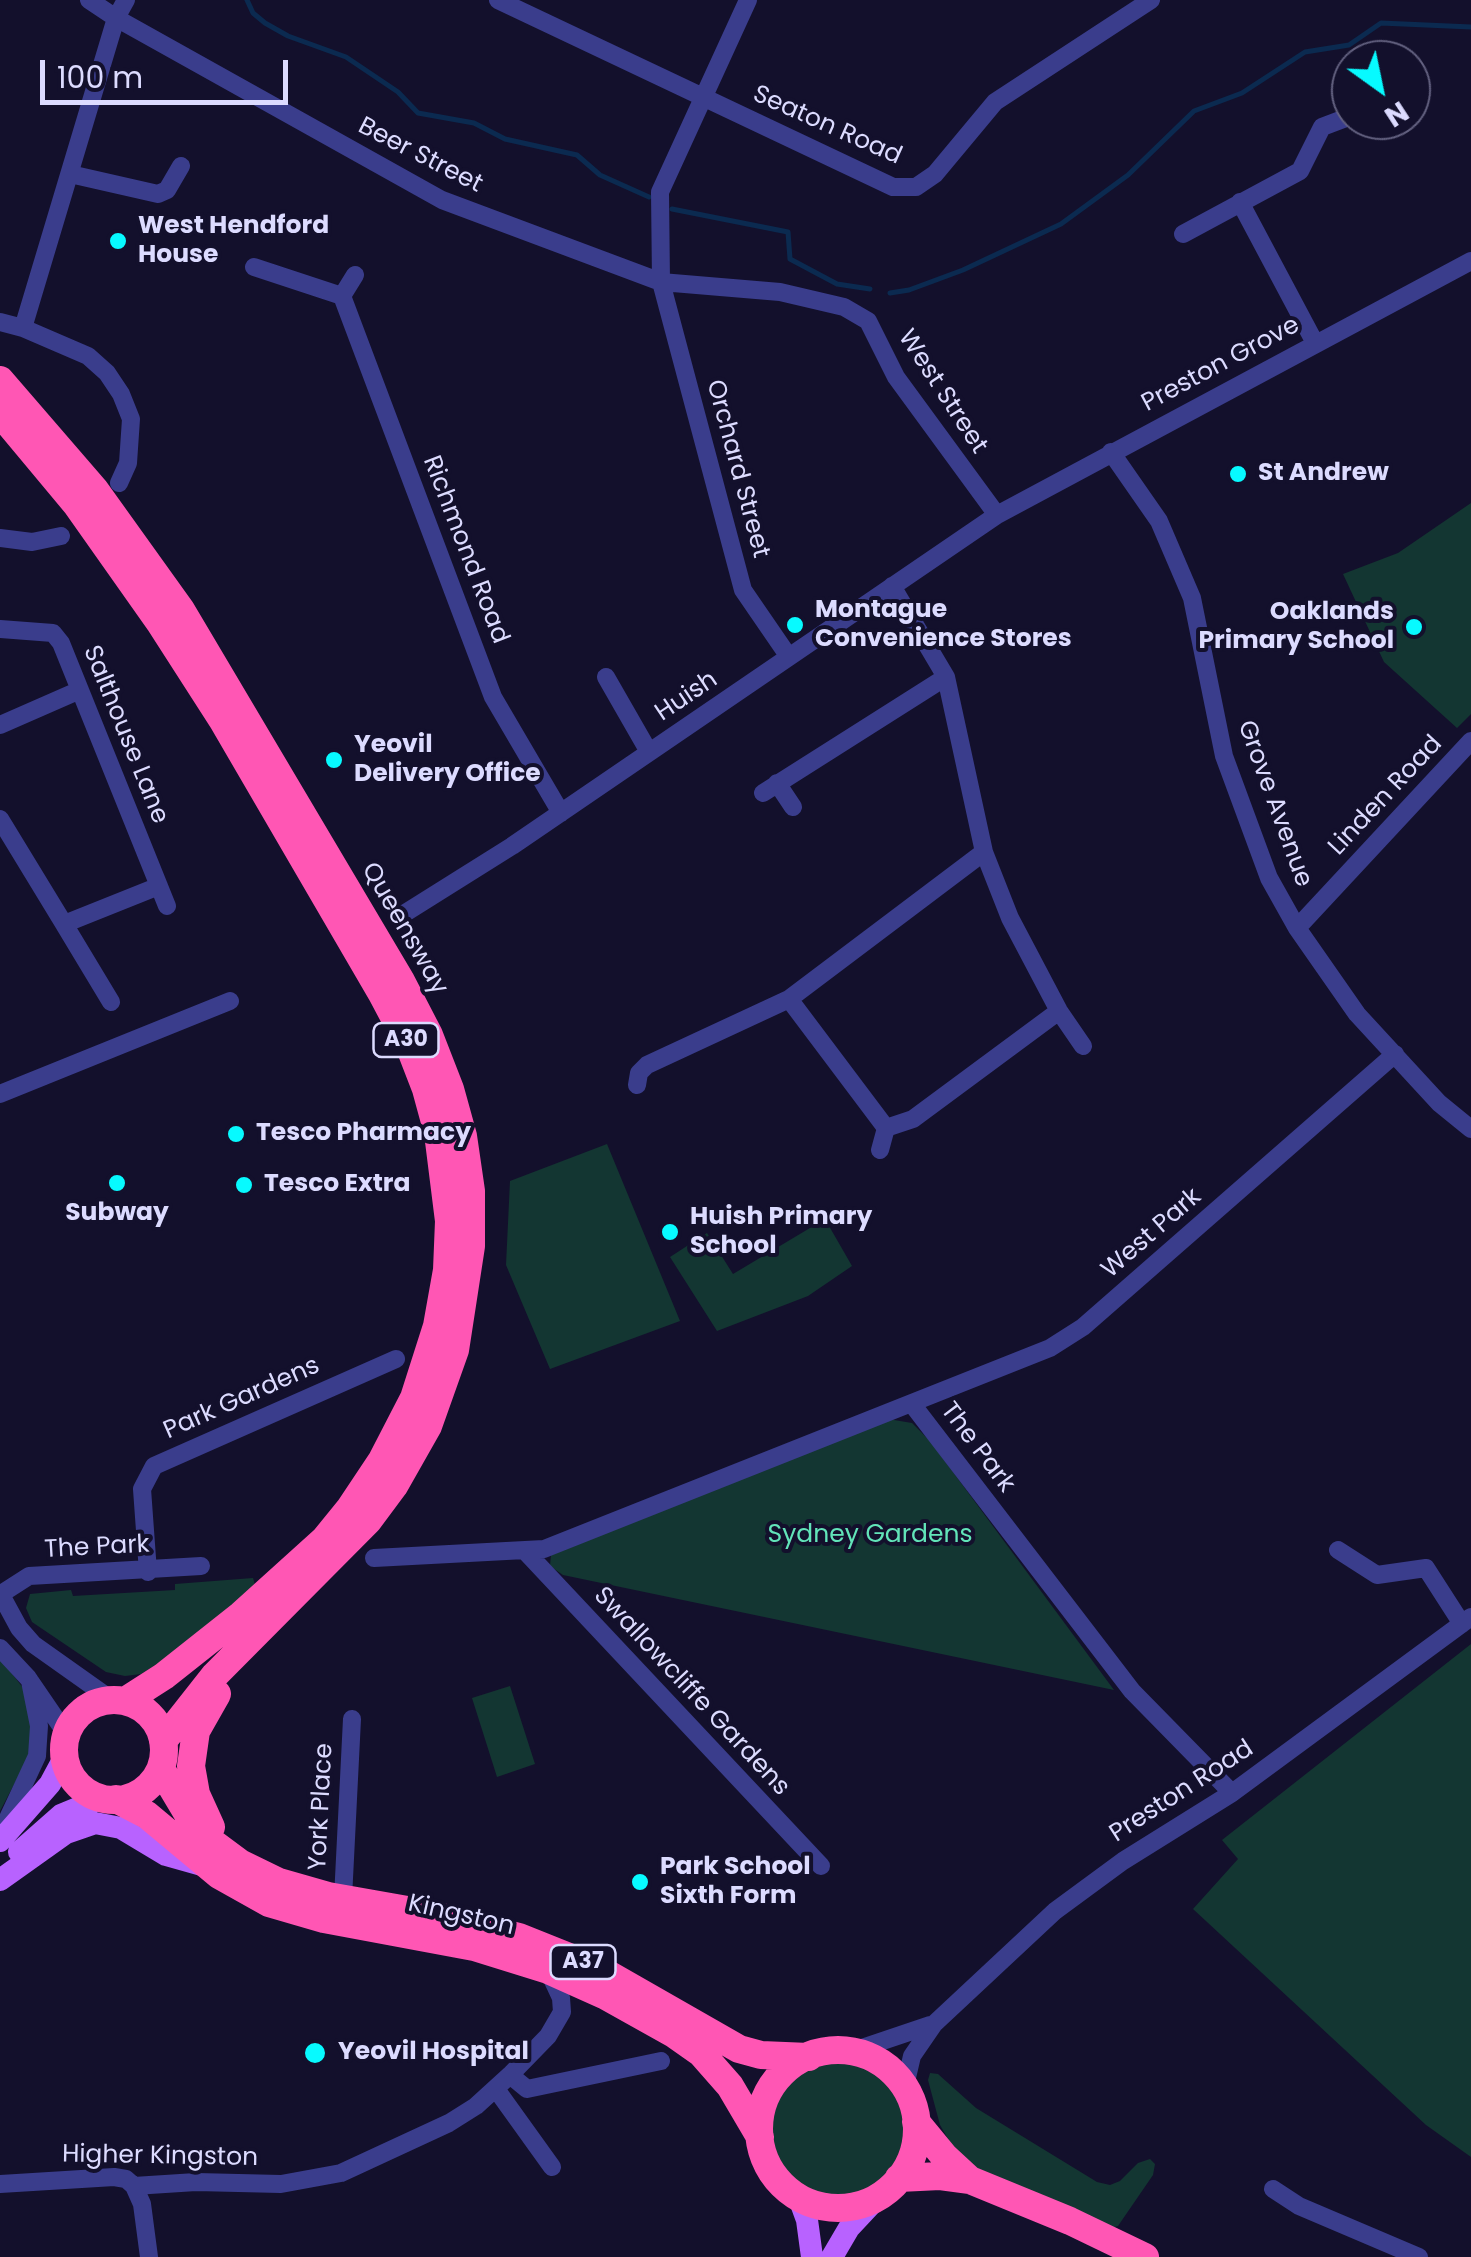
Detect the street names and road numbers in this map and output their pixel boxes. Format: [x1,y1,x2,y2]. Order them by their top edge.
street label: Seaton Road [748,80,906,172]
street label: Beer Street [353,112,487,200]
street label: Preston Grove [1137,311,1305,419]
street label: West Street [891,324,993,460]
street label: Orchard Street [699,377,775,561]
street label: Richmond Road [415,452,515,648]
street label: Salthouse Lane [76,642,174,828]
street label: Huish [650,665,724,729]
street label: Grove Avenue [1230,717,1318,891]
street label: Linden Road [1323,730,1449,862]
street label: Queensway [354,858,454,1000]
road number: A30 [374,1023,438,1057]
street label: West Park [1096,1183,1208,1285]
street label: Park Gardens [159,1351,325,1447]
street label: The Park [933,1397,1021,1499]
street label: The Park [44,1530,150,1566]
street label: Swallowcliffe Gardens [587,1582,795,1802]
street label: Preston Road [1105,1734,1259,1850]
street label: York Place [304,1742,340,1872]
street label: Kingston [405,1889,517,1943]
road number: A37 [550,1945,616,1979]
street label: Higher Kingston [62,2140,258,2174]

